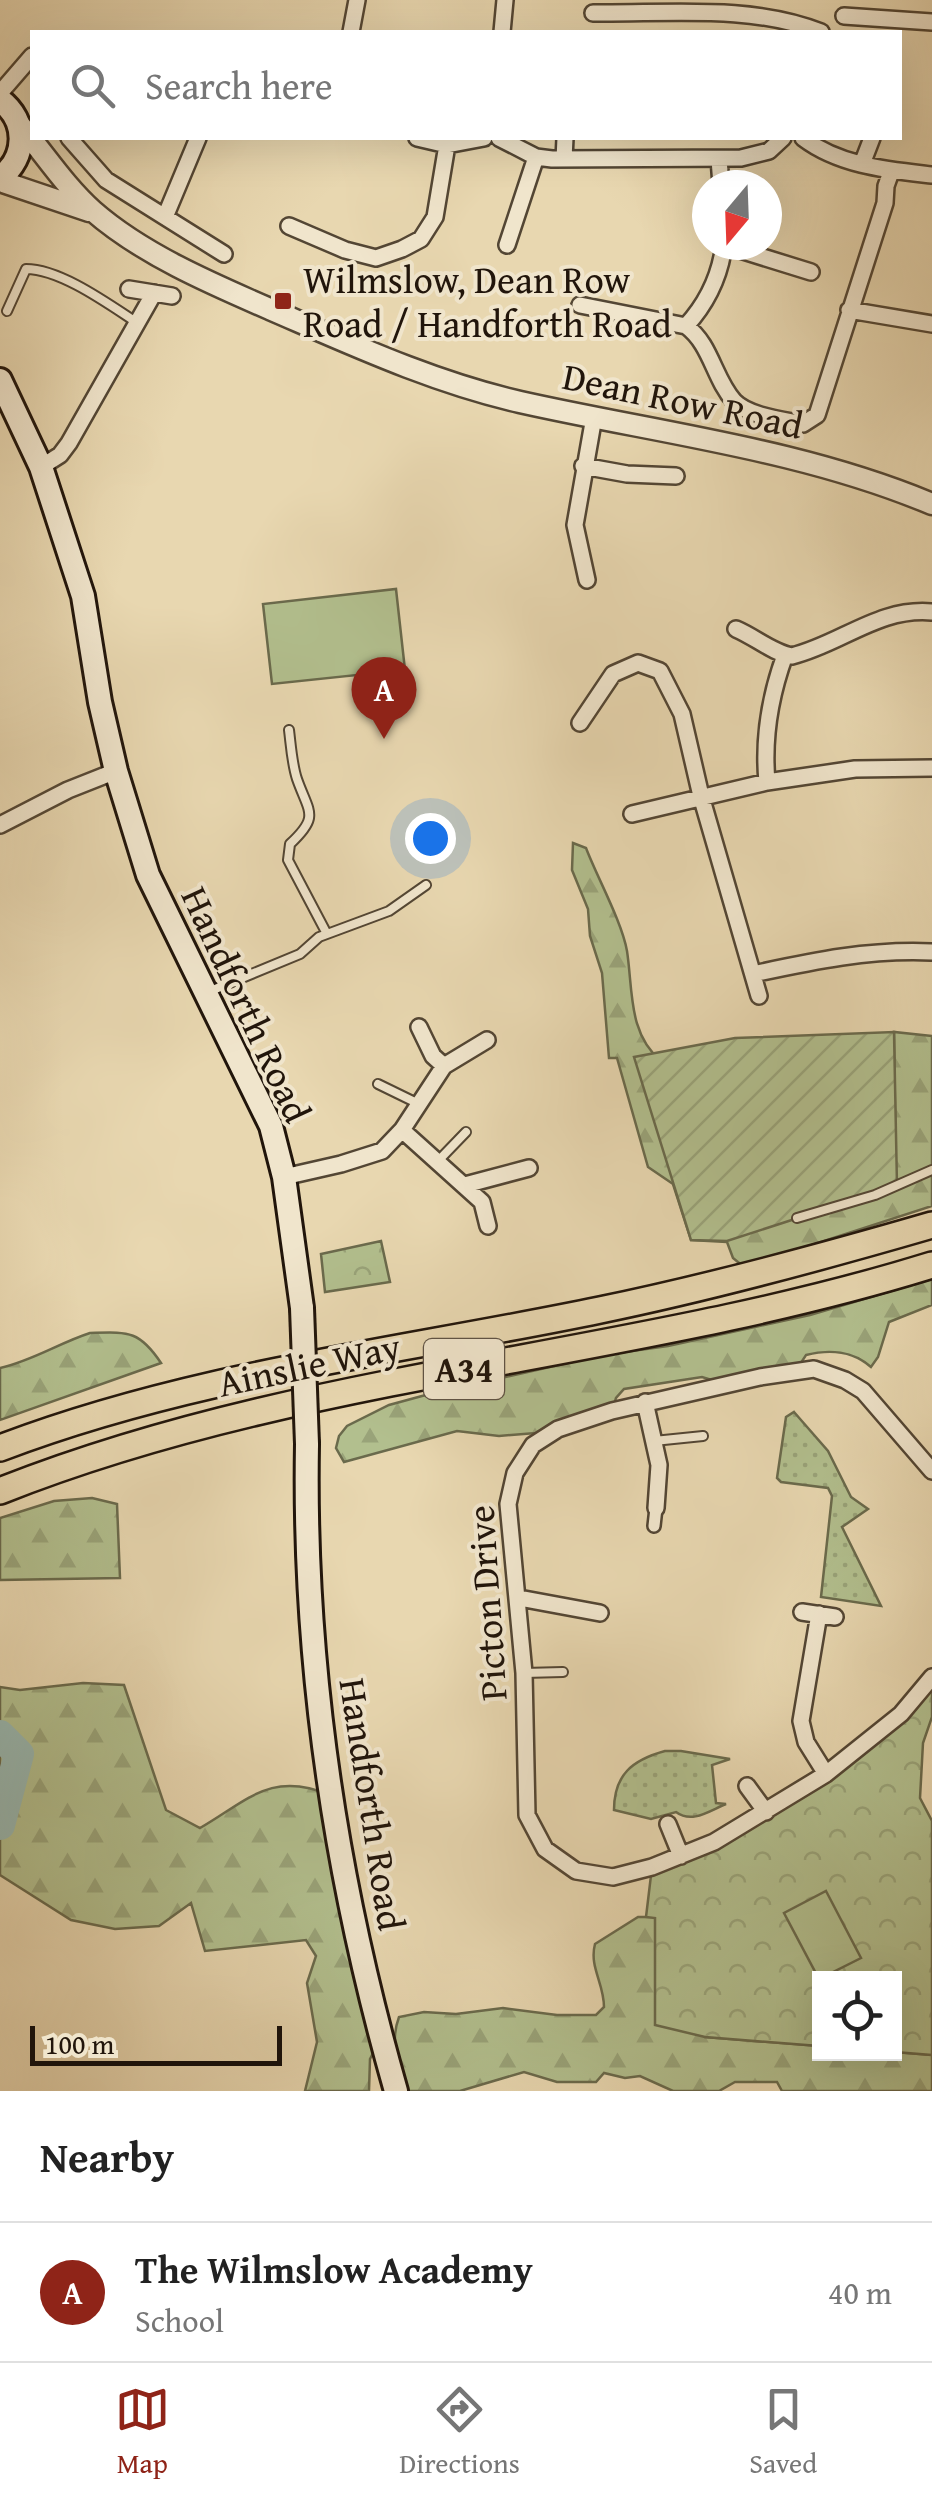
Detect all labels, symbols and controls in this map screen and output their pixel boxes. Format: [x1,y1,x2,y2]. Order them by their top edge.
search box [30,30,902,140]
text: Search here [145,57,333,113]
icon: search [65,58,120,113]
north arrow [692,170,782,260]
place label: Wilmslow, Dean Row Road / Handforth Road [303,251,673,351]
marker: Wilmslow, Dean Row Road / Handforth Road [272,290,294,312]
street label: Dean Row Road [558,347,809,453]
pin: A [352,656,416,739]
your location [405,813,456,864]
street label: Handforth Road [168,877,326,1132]
street label: Ainslie Way [213,1317,406,1411]
road number: A34 [424,1339,504,1399]
street label: Picton Drive [451,1503,521,1703]
street label: Handforth Road [325,1674,421,1935]
map controls [812,1971,902,2061]
button: locate [812,1971,902,2061]
scale bar [30,2021,282,2066]
text: 100 m [45,2023,114,2064]
text: Nearby [40,2126,174,2187]
text: The Wilmslow Academy [135,2241,533,2297]
text: A [62,2269,83,2316]
text: 40 m [828,2269,892,2316]
text: School [135,2297,224,2344]
tab: Map [115,2382,170,2483]
tab: Directions [399,2382,520,2483]
tab: Saved [749,2382,817,2483]

